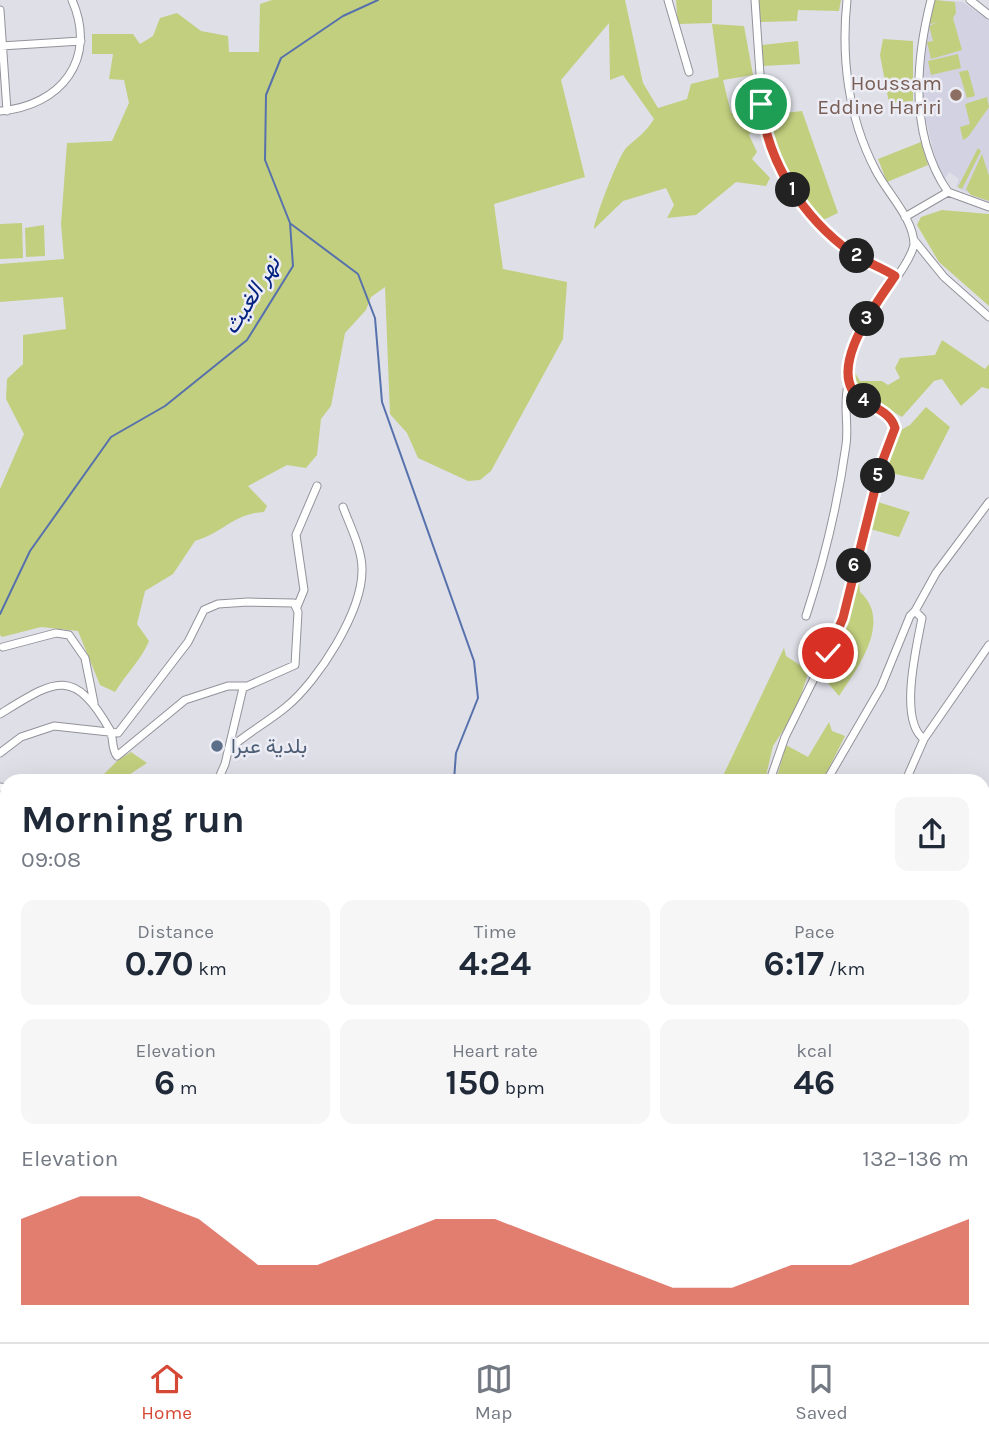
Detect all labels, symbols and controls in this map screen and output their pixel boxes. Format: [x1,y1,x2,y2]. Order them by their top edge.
place label: Houssam Eddine Hariri [817,71,942,119]
pin [731,74,791,134]
icon: arrive [742,85,780,123]
marker: Houssam Eddine Hariri [948,87,964,103]
pin: 1 [776,172,810,208]
text: 1 [789,178,796,200]
pin: 2 [840,238,874,274]
text: 2 [851,244,862,266]
water label: نهر الغيث [217,250,287,340]
pin: 3 [850,302,884,336]
text: 3 [861,307,872,329]
pin: 4 [846,384,882,418]
text: 4 [858,389,869,411]
pin: 5 [860,458,896,494]
text: 5 [872,464,883,486]
pin: 6 [836,548,872,584]
text: 6 [848,554,859,576]
pin [798,623,858,683]
icon: check [809,634,847,672]
place label: بلدية عبرا [231,734,307,759]
marker: بلدية عبرا [209,738,225,754]
text: Morning run [21,797,245,842]
button: share [895,797,969,871]
text: 09:08 [21,846,81,873]
text: Distance [137,921,214,943]
text: Time [474,921,516,943]
text: Pace [794,921,835,943]
text: 0.70 [125,943,194,984]
text: 4:24 [459,943,531,984]
text: 6:17 [763,943,824,984]
text: km [194,958,227,980]
text: /km [824,958,865,980]
text: Elevation [135,1040,216,1062]
text: Heart rate [452,1040,538,1062]
text: kcal [796,1040,832,1062]
text: 6 [154,1062,175,1103]
text: 150 [445,1062,500,1103]
text: 46 [793,1062,835,1103]
text: m [175,1077,197,1099]
text: bpm [500,1077,545,1099]
text: Elevation [21,1145,118,1172]
text: 132–136 m [862,1145,969,1172]
tab: Home [141,1360,192,1424]
tab: Map [475,1360,513,1424]
tab: Saved [795,1360,848,1424]

